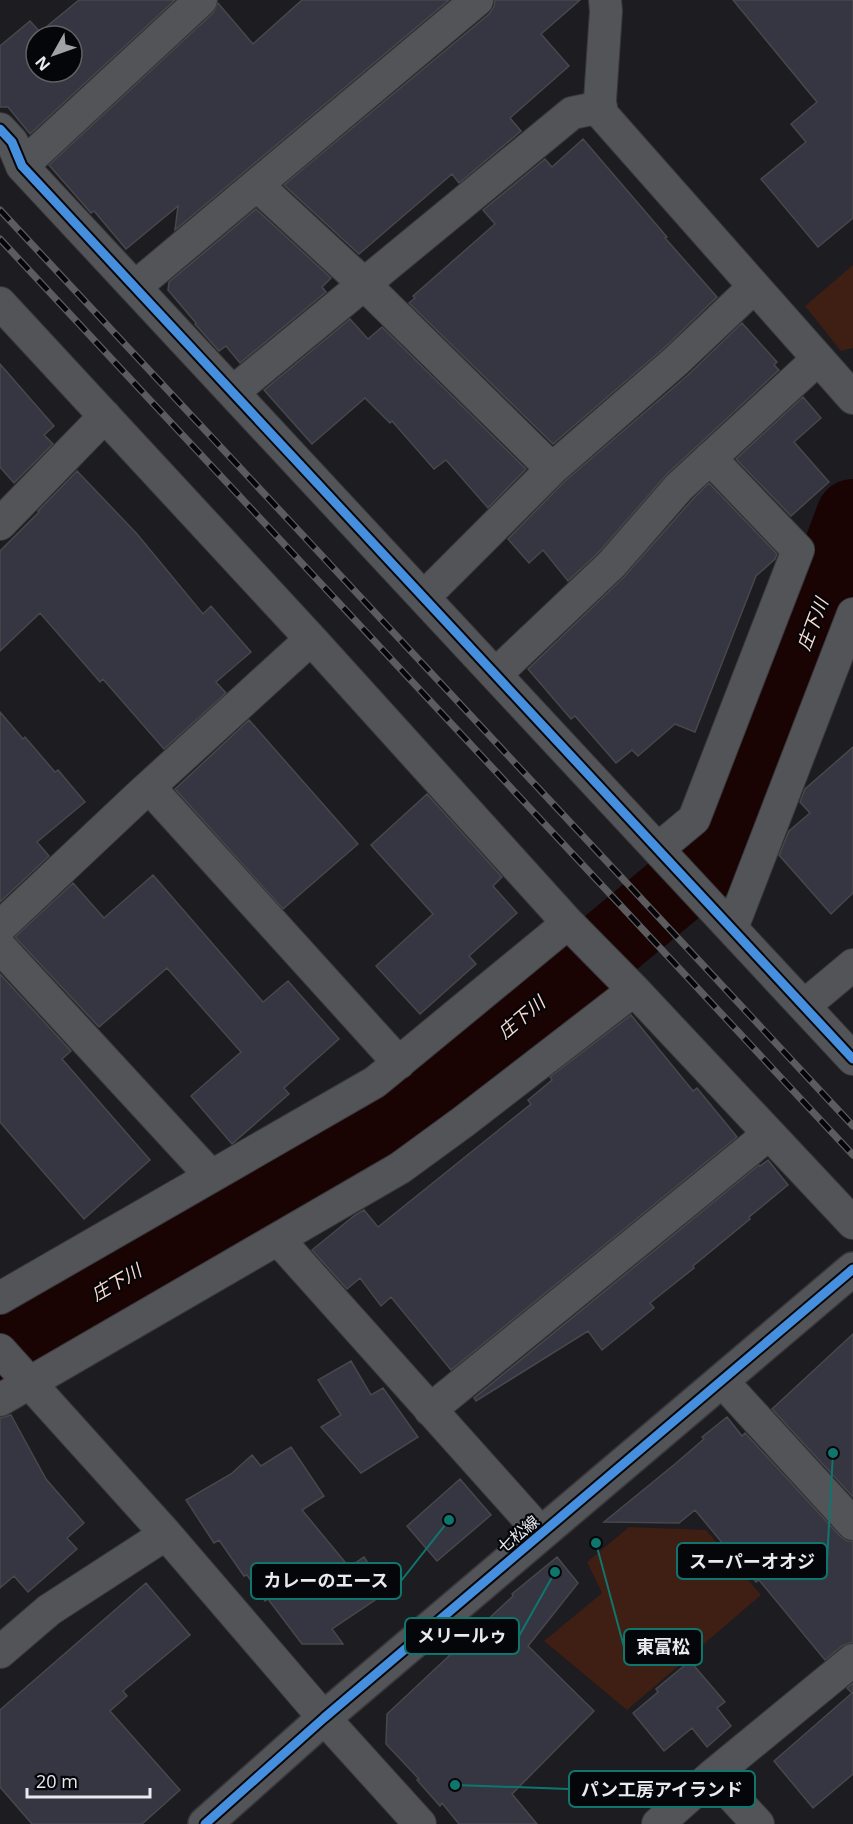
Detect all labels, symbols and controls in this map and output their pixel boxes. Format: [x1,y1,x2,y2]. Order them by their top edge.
north arrow [24,24,84,84]
text: N [30,52,55,76]
water label: 庄下川 [791,593,834,654]
water label: 庄下川 [493,989,551,1044]
water label: 庄下川 [87,1257,147,1306]
street label: 七松線 [493,1510,543,1558]
callout: スーパーオオジ [677,1543,827,1579]
text: スーパーオオジ [689,1549,815,1573]
callout: カレーのエース [251,1563,401,1599]
text: カレーのエース [263,1568,389,1592]
callout: メリールゥ [405,1618,519,1654]
text: メリールゥ [417,1623,507,1647]
callout: 東富松 [624,1629,702,1665]
text: 東富松 [636,1634,690,1658]
scale bar [27,1761,150,1799]
text: 20 m [36,1769,78,1793]
callout: パン工房アイランド [569,1771,755,1807]
text: パン工房アイランド [581,1777,743,1801]

